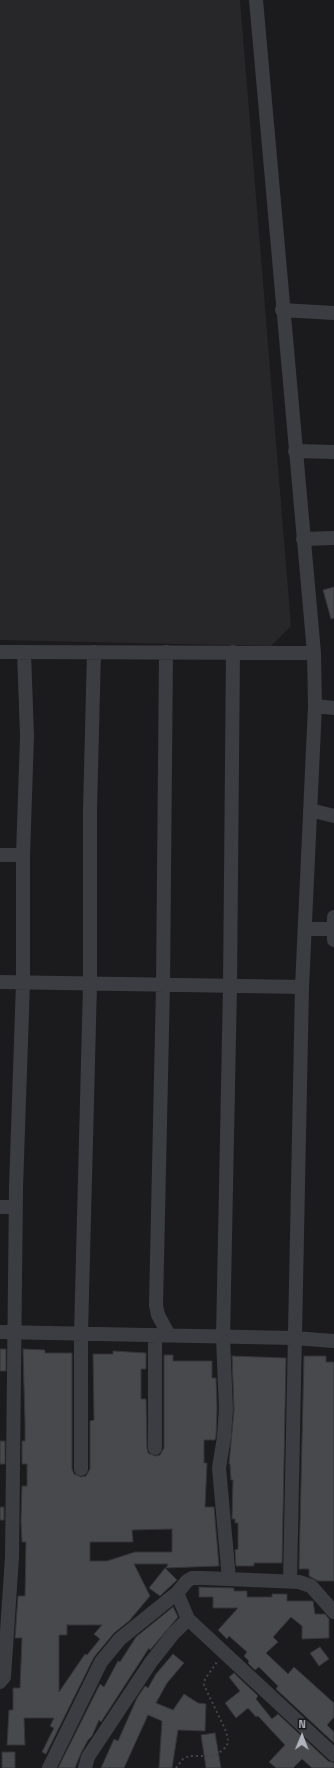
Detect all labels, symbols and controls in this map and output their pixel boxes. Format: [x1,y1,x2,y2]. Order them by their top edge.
north arrow [282,1716,322,1756]
text: N [298,1716,306,1732]

